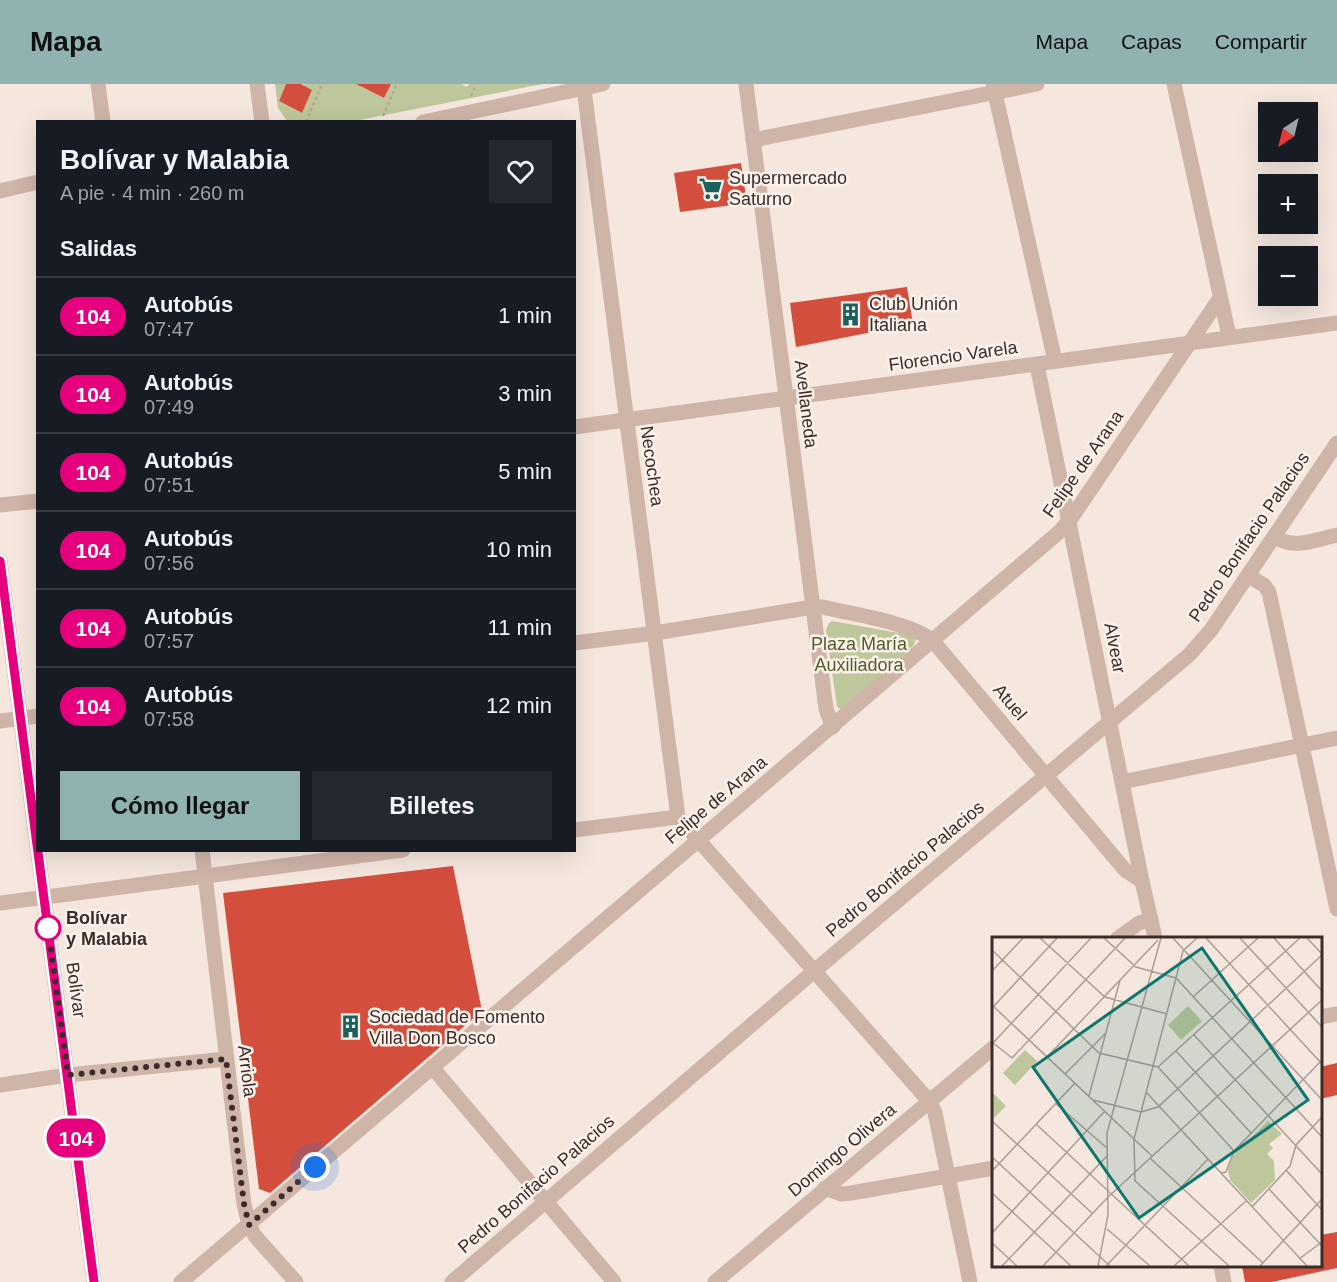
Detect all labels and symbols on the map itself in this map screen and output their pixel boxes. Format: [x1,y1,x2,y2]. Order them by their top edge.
north arrow [1258,102,1318,162]
place label: Supermercado Saturno [729,168,847,209]
supermarket icon: Supermercado Saturno [698,175,724,201]
place label: Club Unión Italiana [869,294,958,335]
building icon: Club Unión Italiana [838,301,864,327]
street label: Florencio Varela [887,337,1020,375]
street label: Avellaneda [791,359,821,450]
street label: Felipe de Arana [1039,406,1128,521]
street label: Necochea [636,424,668,508]
street label: Pedro Bonifacio Palacios [1185,448,1313,626]
street label: Alvear [1100,621,1130,675]
park label: Plaza María Auxiliadora [811,634,908,675]
street label: Atuel [989,680,1031,724]
street label: Felipe de Arana [661,751,771,848]
street label: Pedro Bonifacio Palacios [822,797,988,941]
place label: Bolívar y Malabia [66,908,148,949]
marker: Bolívar y Malabia [35,915,61,941]
inset map [992,937,1322,1267]
street label: Bolívar [62,961,90,1019]
place label: Sociedad de Fomento Villa Don Bosco [369,1007,545,1048]
building icon: Sociedad de Fomento Villa Don Bosco [338,1014,364,1040]
street label: Arriola [234,1044,260,1099]
street label: Domingo Olivera [784,1099,901,1201]
street label: Pedro Bonifacio Palacios [454,1111,618,1257]
line badge: 104 [42,1118,110,1158]
your location [300,1152,330,1182]

